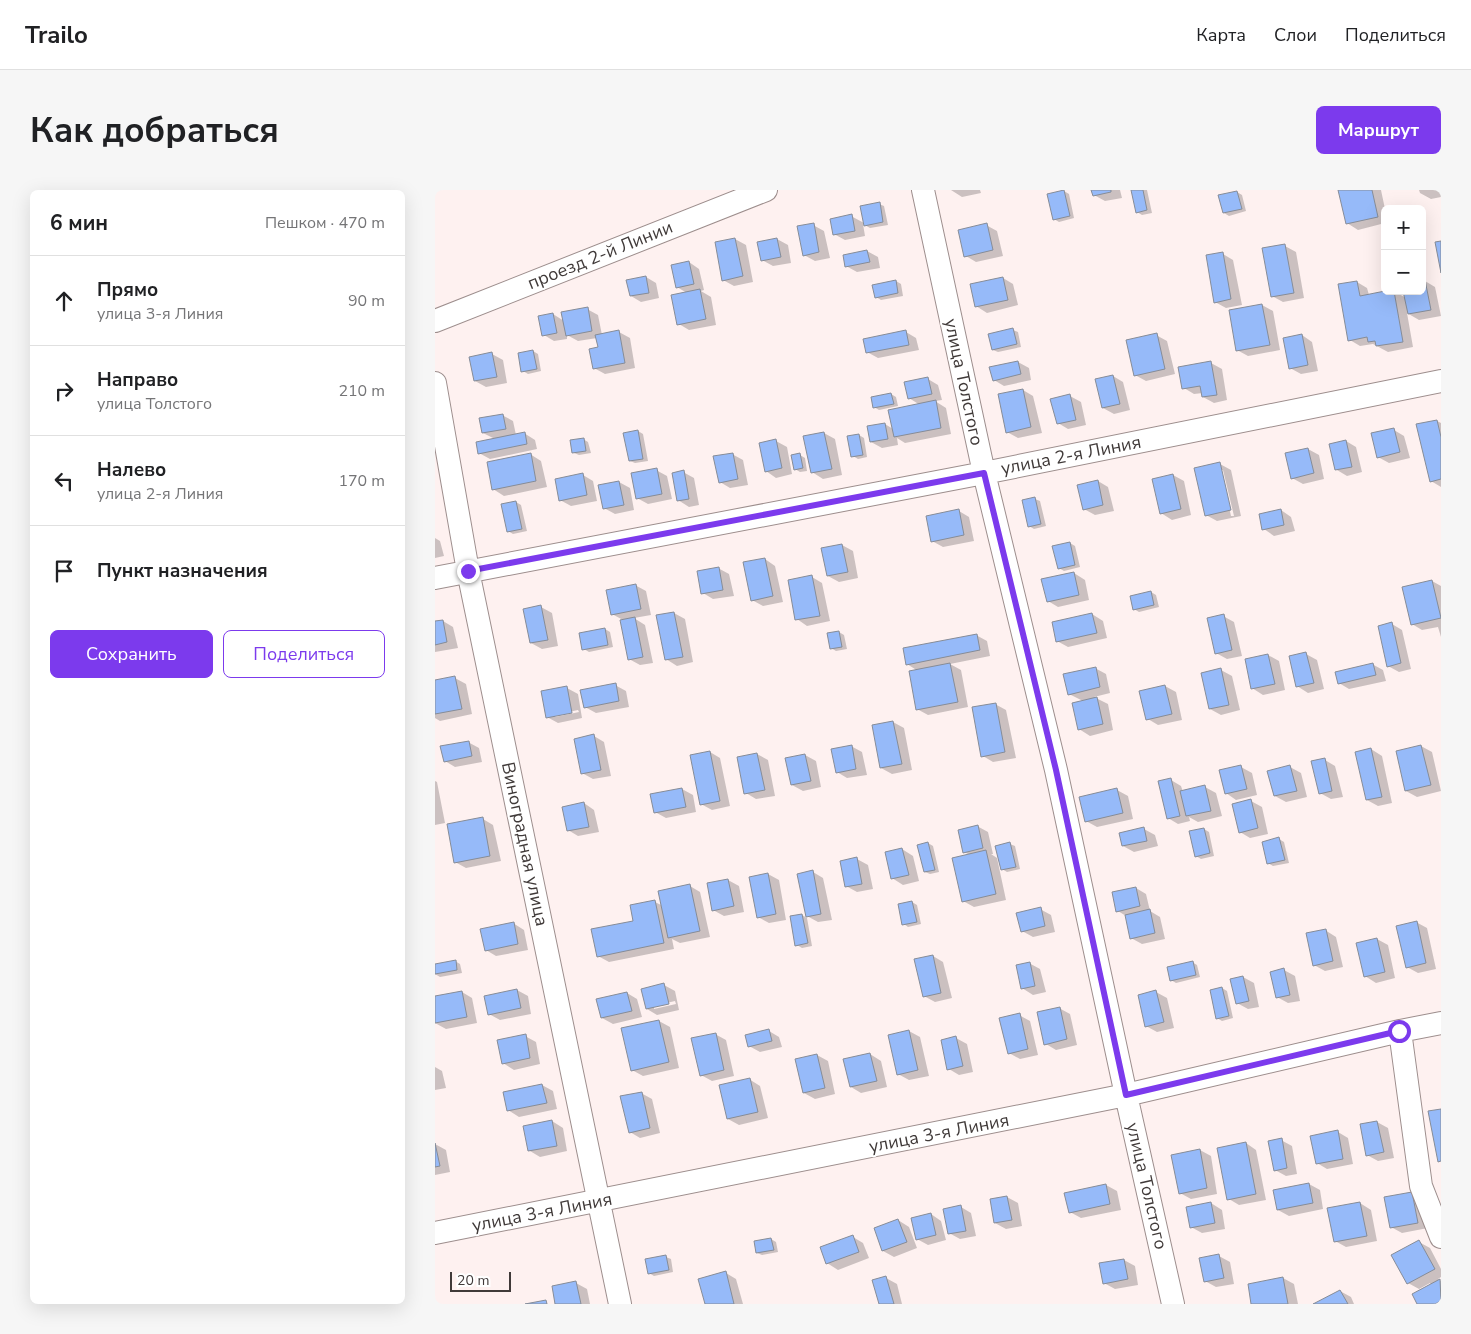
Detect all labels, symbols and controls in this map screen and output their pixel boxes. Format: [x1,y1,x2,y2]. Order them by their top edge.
text: Trailo [25,19,88,51]
text: Карта [1196,23,1246,47]
text: Слои [1274,23,1317,47]
text: Поделиться [1345,23,1446,47]
button: Маршрут [1316,106,1441,154]
text: Как добраться [30,107,279,154]
map controls [1381,205,1426,295]
button: + [1381,205,1426,250]
text: 6 мин [50,209,108,237]
text: Пешком · 470 m [265,212,385,234]
street label: проезд 2-й Линии [524,215,676,295]
button: − [1381,250,1426,295]
text: Прямо [97,277,158,303]
icon: ahead [50,287,78,315]
text: 90 m [348,290,385,312]
text: улица 3-я Линия [97,303,223,325]
street label: улица Толстого [939,316,989,448]
text: Направо [97,367,178,393]
icon: right [50,377,78,405]
text: 210 m [338,380,385,402]
text: улица Толстого [97,393,212,415]
street label: улица 2-я Линия [999,430,1143,480]
text: Налево [97,457,166,483]
icon: left [50,467,78,495]
text: 170 m [338,470,385,492]
text: улица 2-я Линия [97,483,223,505]
icon: arrive [50,557,78,585]
text: Пункт назначения [97,558,268,584]
route end [457,560,480,583]
button: Сохранить [50,630,213,678]
button: Поделиться [223,630,385,678]
street label: Виноградная улица [496,760,554,928]
route start [1388,1020,1411,1043]
street label: улица 3-я Линия [867,1108,1011,1158]
street label: улица Толстого [1121,1120,1173,1252]
street label: улица 3-я Линия [470,1187,614,1237]
scale bar [450,1269,511,1292]
text: 20 m [457,1271,489,1290]

